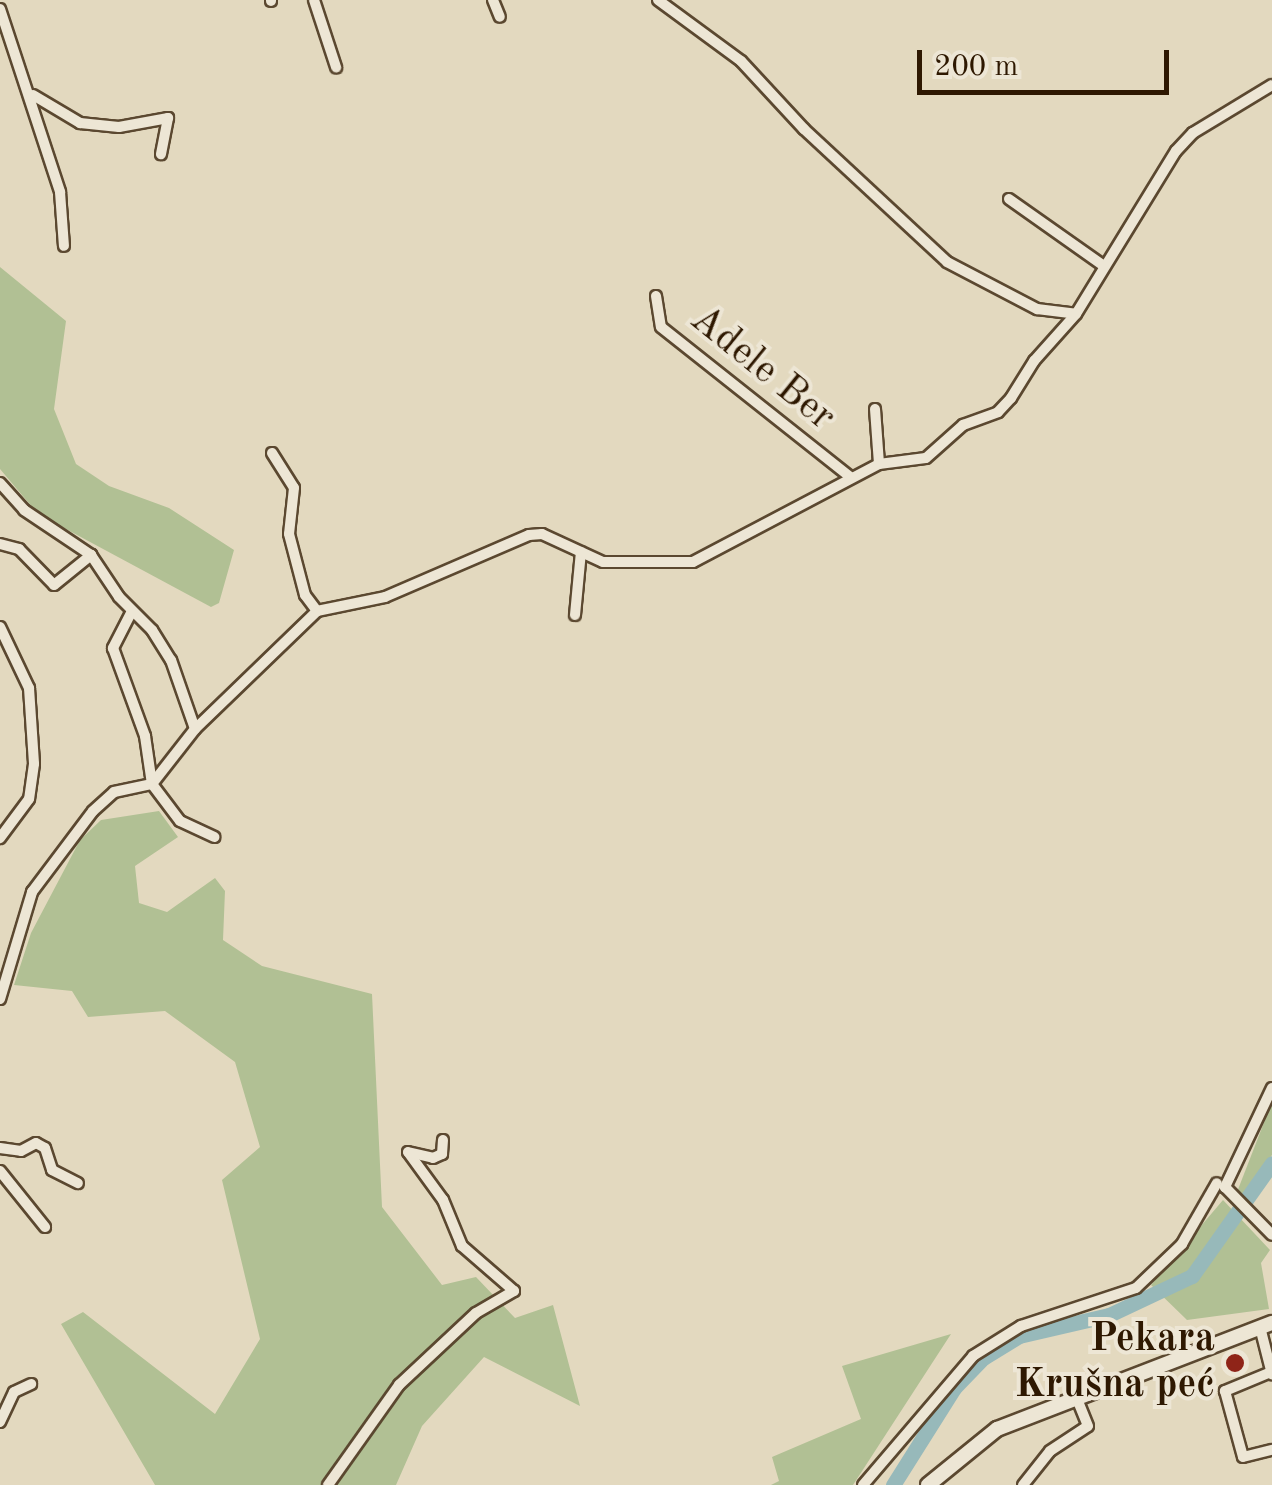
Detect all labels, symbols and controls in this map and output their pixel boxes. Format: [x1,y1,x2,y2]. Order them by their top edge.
scale bar [922,30,1174,92]
text: 200 m [934,52,1018,82]
street label: Adele Ber [680,296,844,442]
place label: Pekara Krušna peć [1015,1316,1215,1410]
marker: Pekara Krušna peć [1224,1352,1246,1374]

